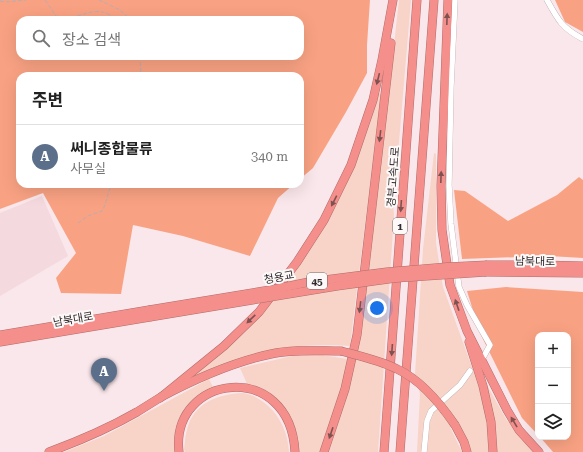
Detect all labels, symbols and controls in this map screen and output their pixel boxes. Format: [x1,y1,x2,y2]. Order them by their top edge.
one-way arrow [444,12,450,25]
search box [16,16,304,60]
icon: search [30,27,52,49]
text: 장소 검색 [62,31,121,49]
one-way arrow [374,73,380,86]
text: 주변 [32,90,63,110]
one-way arrow [376,130,383,142]
text: 써니종합물류 [70,140,153,158]
street label: 경부고속도로 [385,146,402,208]
text: A [40,149,50,164]
text: 340 m [251,149,288,164]
text: 사무실 [70,161,106,176]
one-way arrow [438,171,445,183]
one-way arrow [330,196,337,207]
one-way arrow [398,200,405,212]
road number: 1 [393,218,407,234]
street label: 남북대로 [515,255,555,268]
street label: 청용교 [263,268,295,287]
road number: 45 [307,273,327,289]
your location [367,298,387,318]
one-way arrow [454,299,460,311]
one-way arrow [357,301,363,313]
street label: 남북대로 [52,310,94,329]
one-way arrow [246,314,256,324]
map controls [535,332,571,440]
button: + [535,332,571,368]
one-way arrow [388,344,395,356]
pin: A [91,358,117,391]
button: − [535,368,571,404]
button: layers [535,404,571,440]
one-way arrow [511,416,518,428]
one-way arrow [328,428,334,440]

